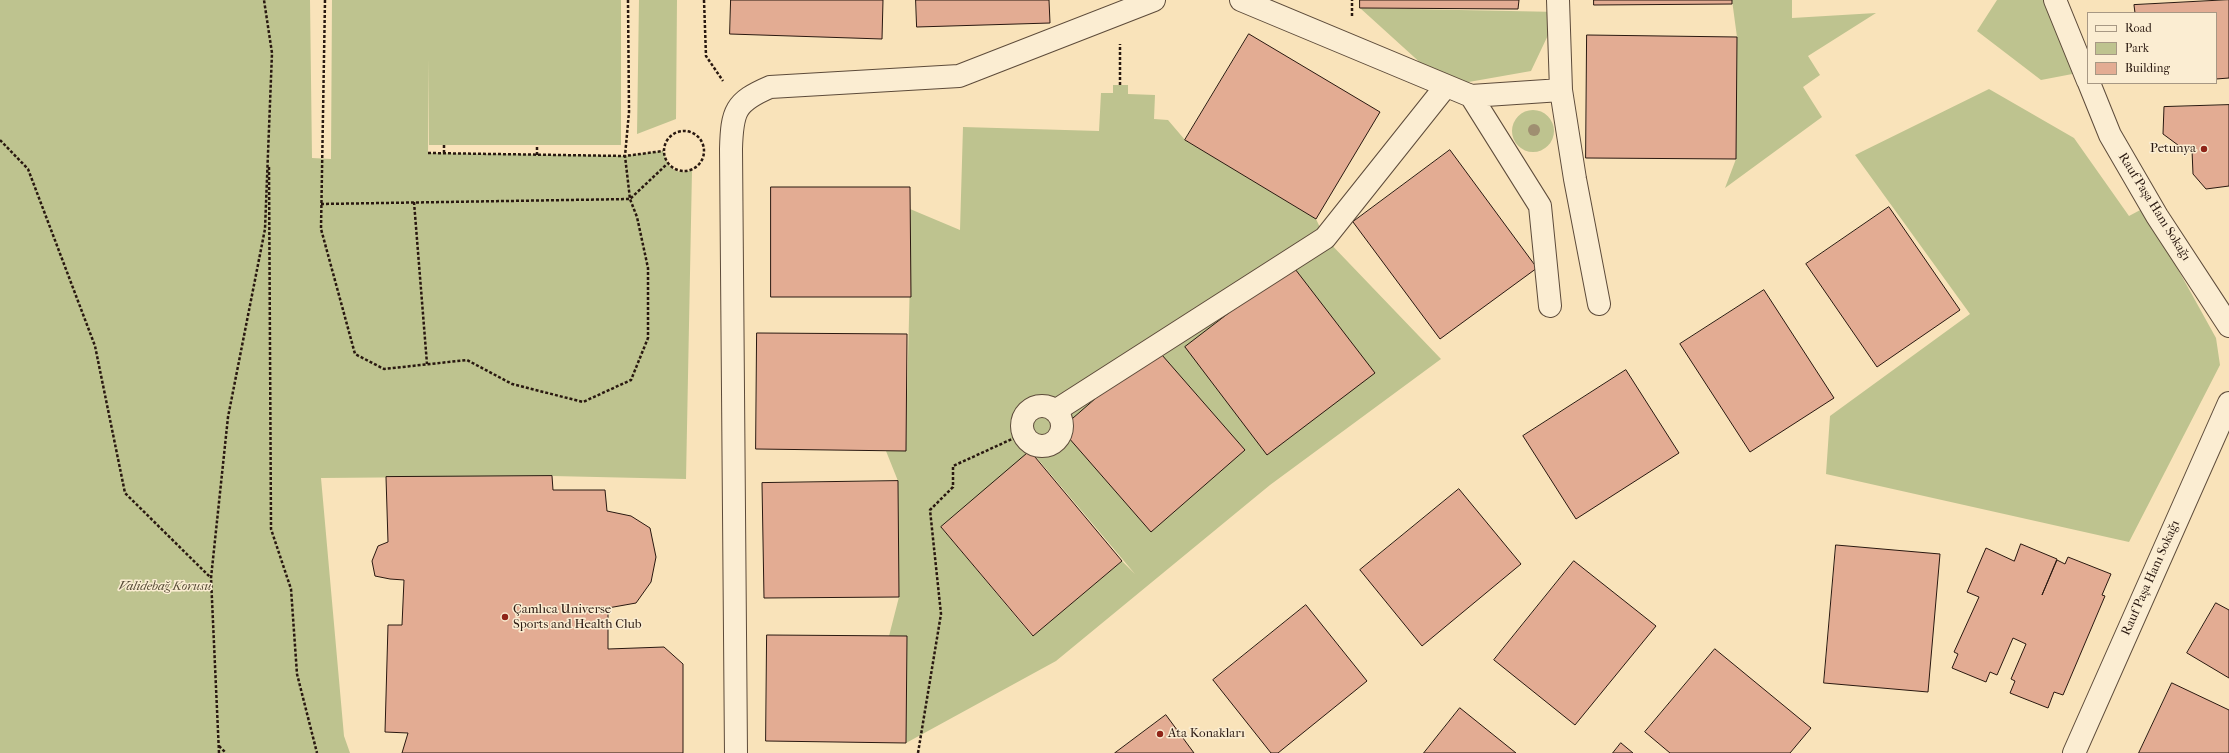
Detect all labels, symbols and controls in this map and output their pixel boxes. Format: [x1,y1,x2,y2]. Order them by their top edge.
legend [2087,12,2217,84]
text: Road [2125,21,2152,35]
text: Park [2125,41,2149,55]
text: Building [2125,61,2170,75]
place label: Petunya [2150,141,2196,157]
marker: Petunya [2199,144,2209,154]
street label: Rauf Paşa Hanı Sokağı [2114,150,2194,264]
street label: Rauf Paşa Hanı Sokağı [2119,518,2183,638]
park label: Validebağ Korusu [119,579,211,595]
place label: Çamlıca Universe Sports and Health Club [513,602,642,633]
marker: Çamlıca Universe Sports and Health Club [500,612,510,622]
place label: Ata Konakları [1168,726,1245,742]
marker: Ata Konakları [1155,729,1165,739]

